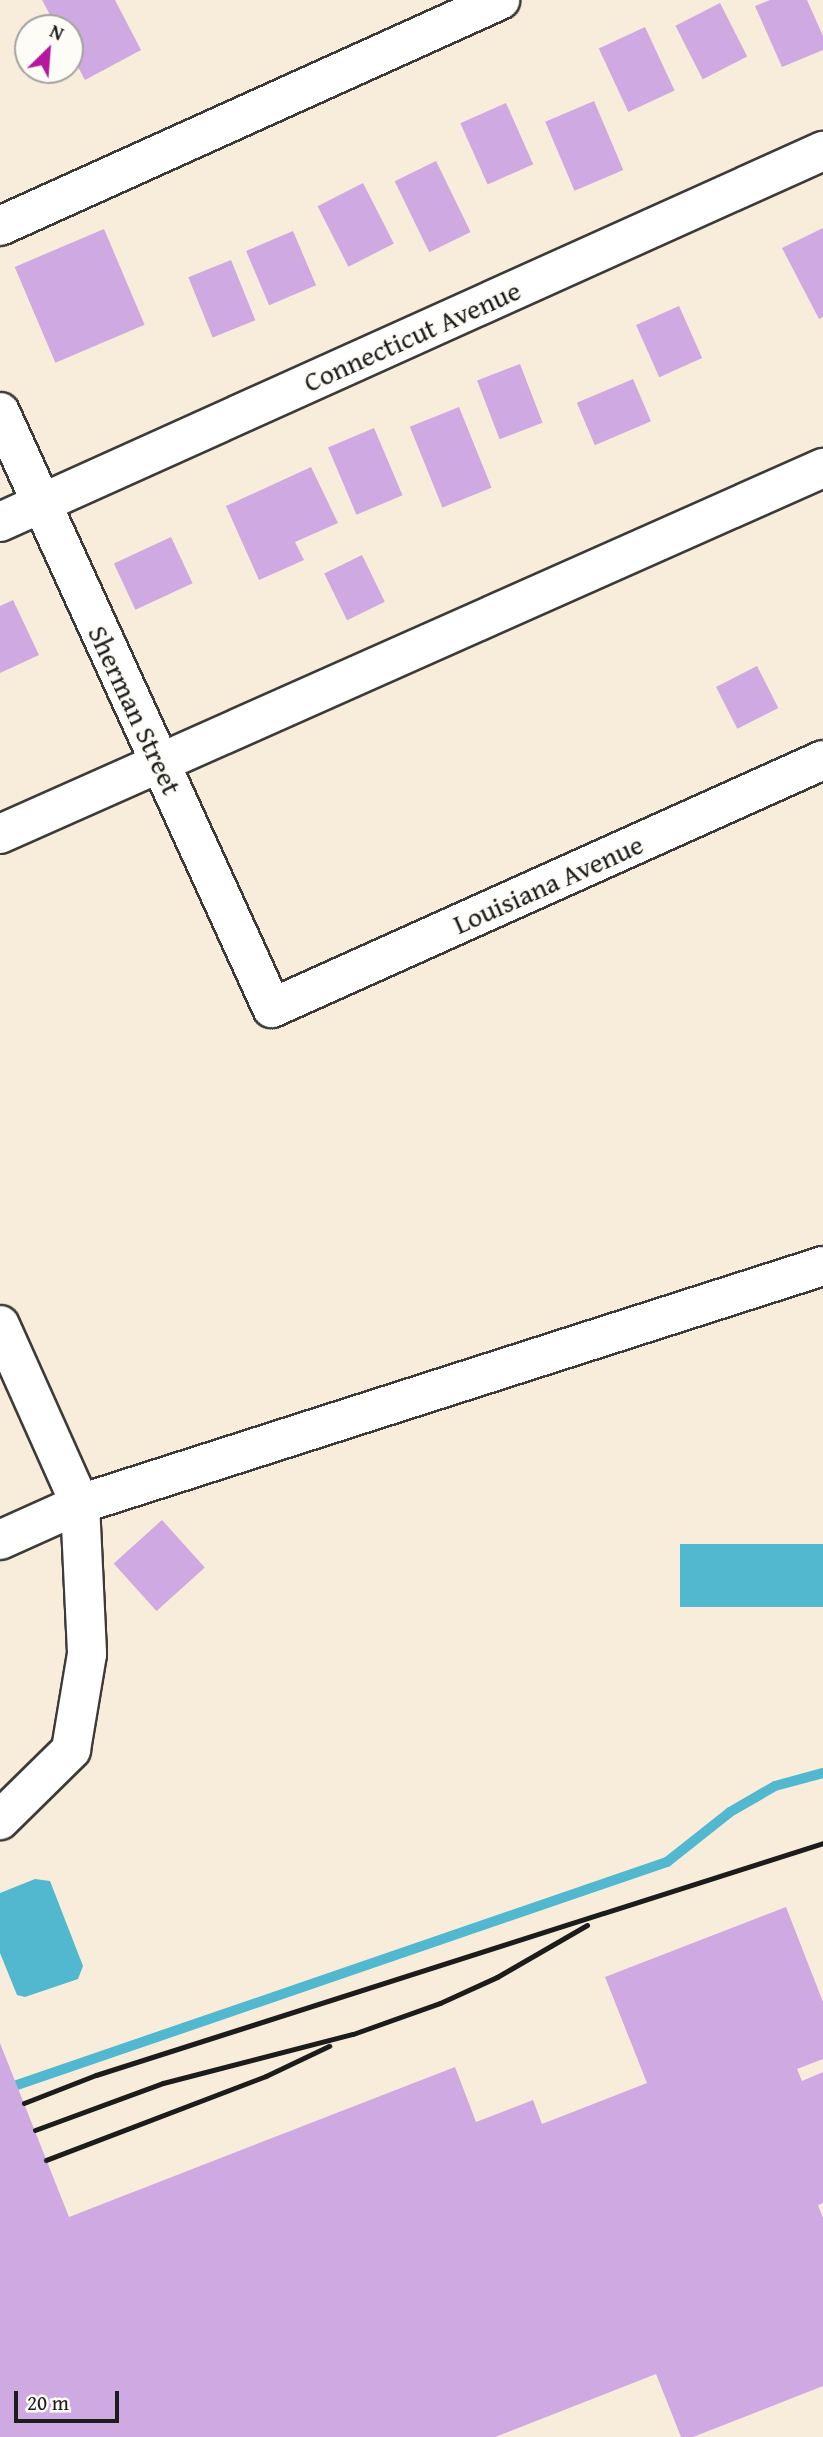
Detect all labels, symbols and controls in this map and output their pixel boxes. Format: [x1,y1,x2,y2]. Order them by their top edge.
north arrow [14,14,84,84]
text: N [45,16,69,47]
street label: Connecticut Avenue [298,273,526,399]
street label: Sherman Street [81,620,189,800]
street label: Louisiana Avenue [448,827,648,941]
scale bar [18,2378,122,2422]
text: 20 m [27,2387,69,2418]

